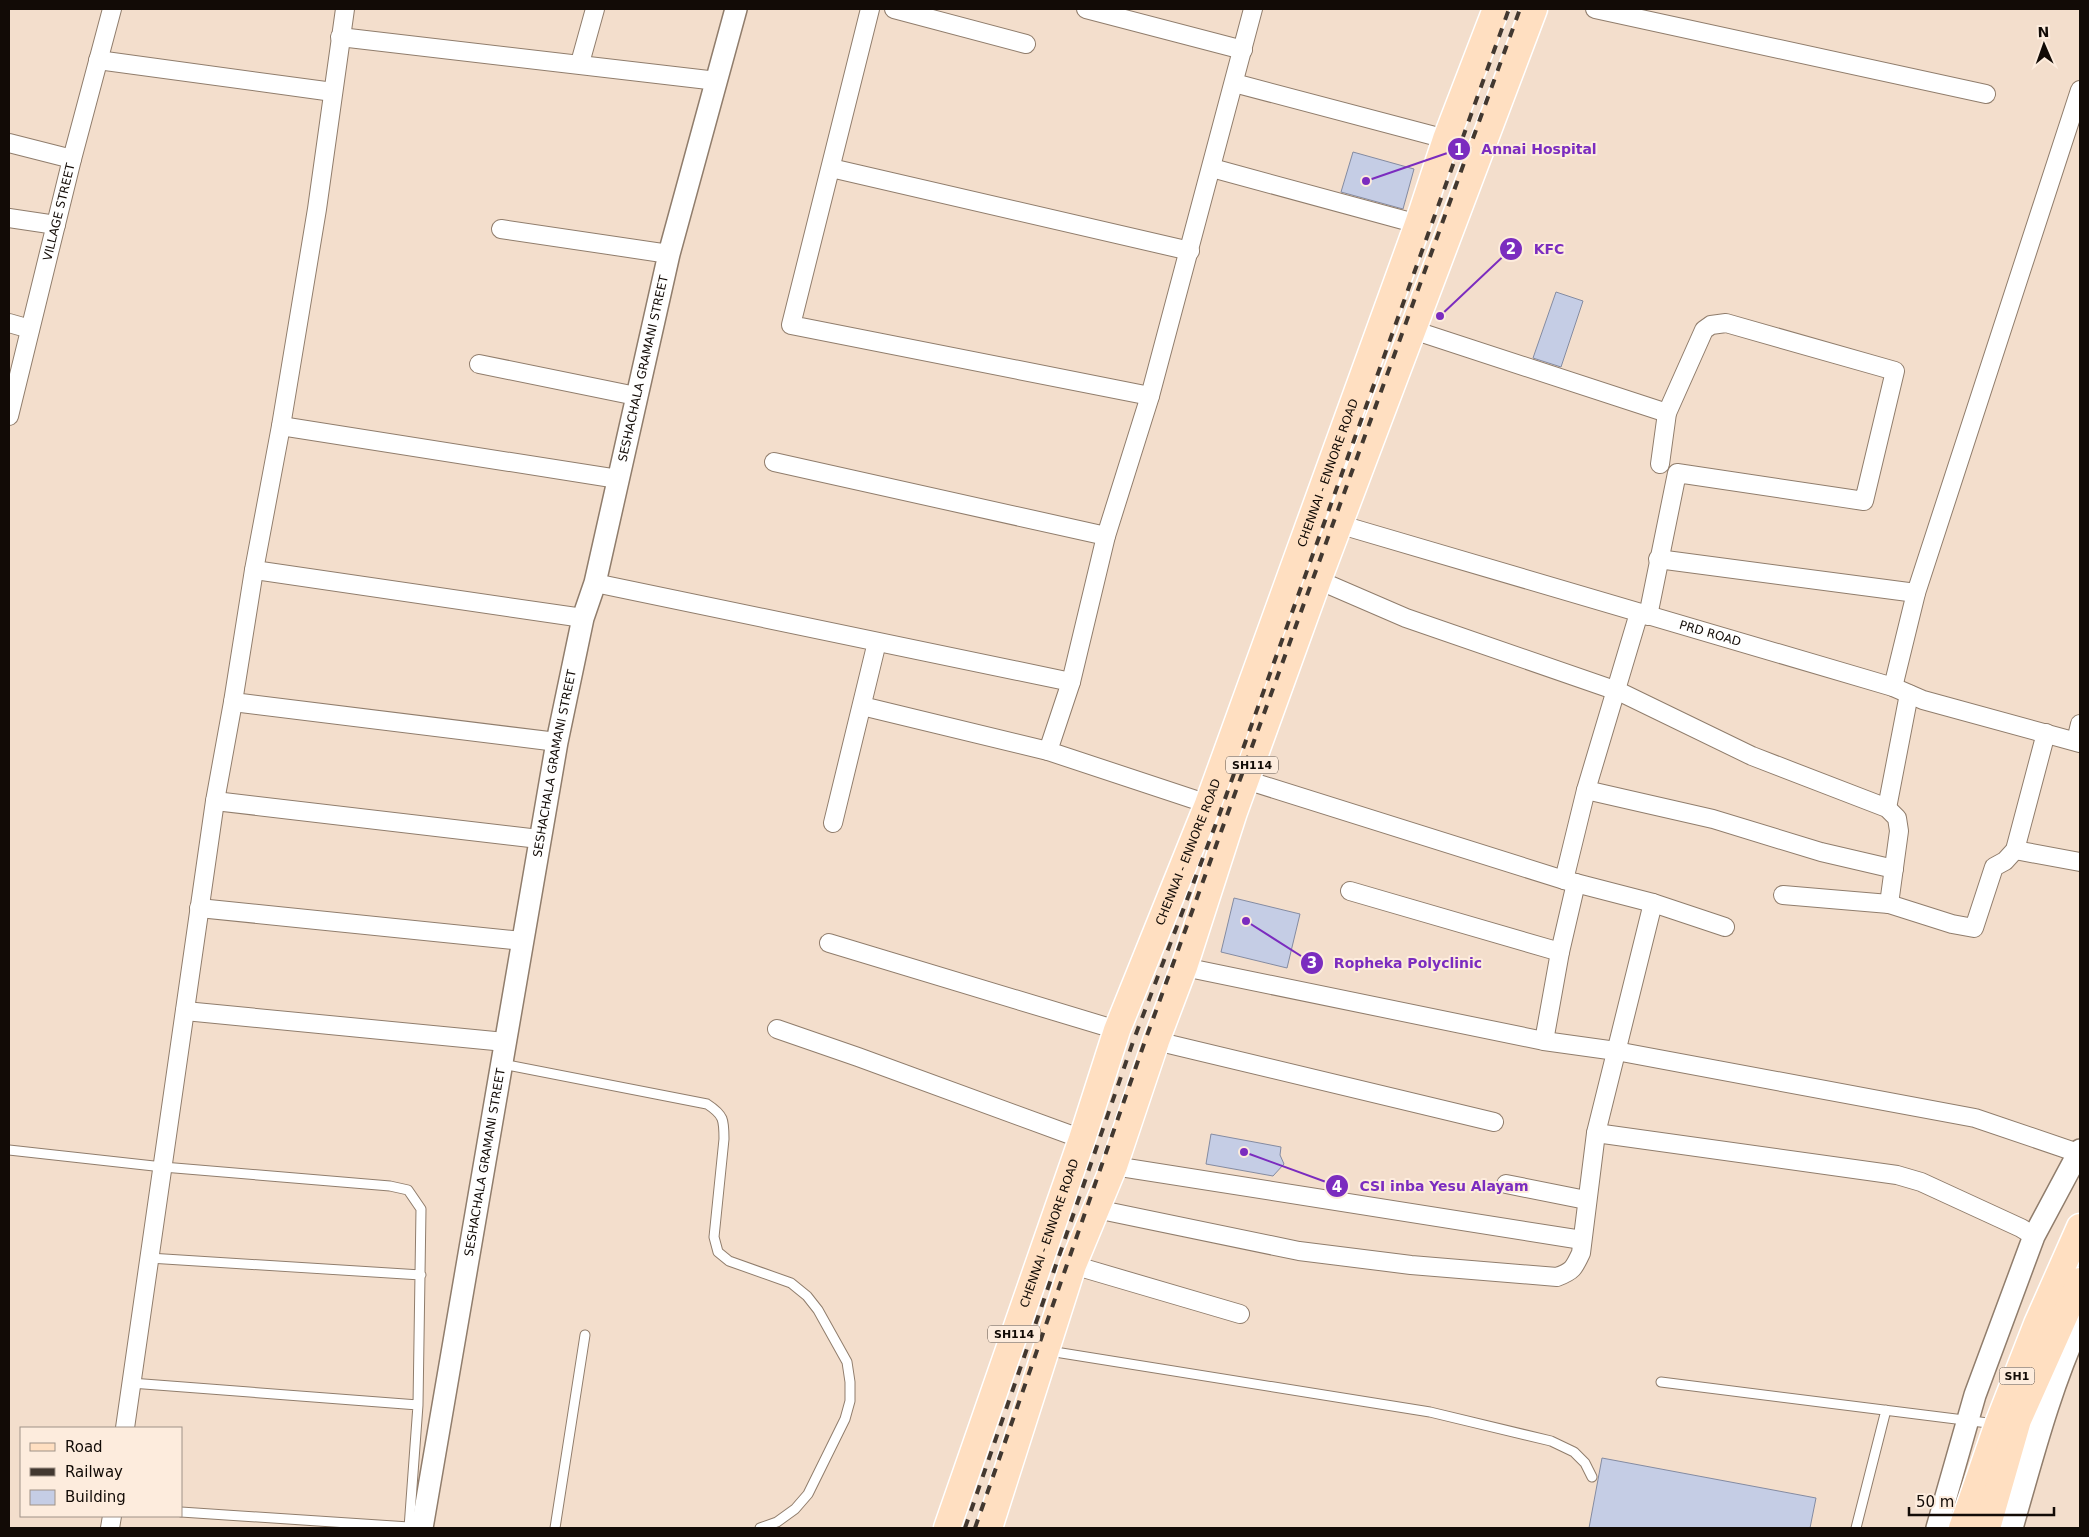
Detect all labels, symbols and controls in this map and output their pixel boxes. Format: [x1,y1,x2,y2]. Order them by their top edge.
north arrow [2019,20,2069,70]
text: N [2037,24,2050,40]
callout: Annai Hospital [1447,135,1607,164]
text: 1 [1454,141,1464,159]
text: Annai Hospital [1481,141,1597,157]
street label: VILLAGE STREET [40,161,78,262]
callout: KFC [1498,235,1574,264]
text: 2 [1506,240,1516,258]
text: KFC [1534,241,1564,257]
street label: SESHACHALA GRAMANI STREET [615,273,671,463]
street label: CHENNAI - ENNORE ROAD [1295,397,1361,549]
street label: PRD ROAD [1678,618,1743,649]
street label: SESHACHALA GRAMANI STREET [530,668,579,858]
road number: SH114 [1226,756,1278,774]
street label: CHENNAI - ENNORE ROAD [1153,777,1224,927]
callout: Ropheka Polyclinic [1299,948,1492,977]
text: 3 [1307,954,1317,972]
text: Ropheka Polyclinic [1334,955,1482,971]
street label: SESHACHALA GRAMANI STREET [462,1067,508,1258]
street label: CHENNAI - ENNORE ROAD [1017,1157,1082,1310]
callout: CSI inba Yesu Alayam [1325,1172,1539,1201]
text: 4 [1332,1178,1342,1196]
text: CSI inba Yesu Alayam [1359,1178,1529,1194]
road number: SH114 [988,1326,1040,1342]
road number: SH1 [2000,1368,2034,1384]
legend [20,1427,182,1517]
text: Road [65,1438,103,1456]
text: Railway [65,1463,123,1481]
scale bar [1909,1484,2054,1516]
text: Building [65,1488,126,1506]
text: 50 m [1916,1493,1954,1511]

